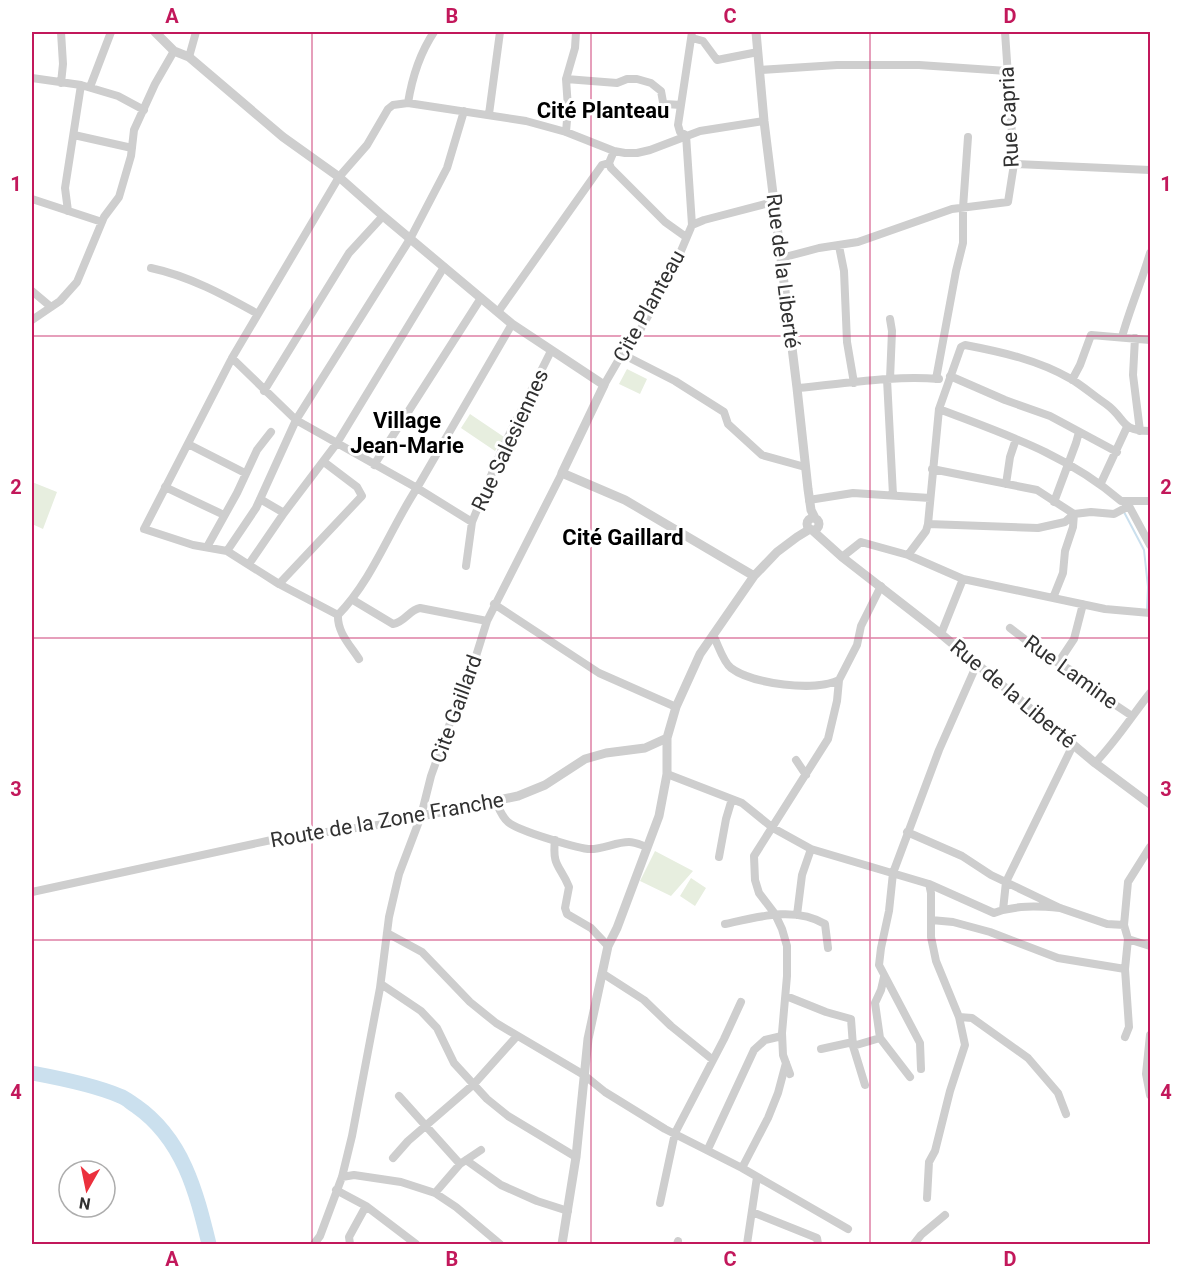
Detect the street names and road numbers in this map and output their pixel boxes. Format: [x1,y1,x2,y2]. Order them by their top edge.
street label: Rue Capria [994,66,1024,168]
street label: Rue de la Liberté [762,192,804,350]
street label: Cite Planteau [608,246,690,366]
street label: Rue Salesiennes [467,365,553,515]
street label: Rue Lamine [1020,630,1122,714]
street label: Rue de la Liberté [946,635,1080,753]
street label: Cite Gaillard [425,652,487,766]
street label: Route de la Zone Franche [268,788,506,852]

